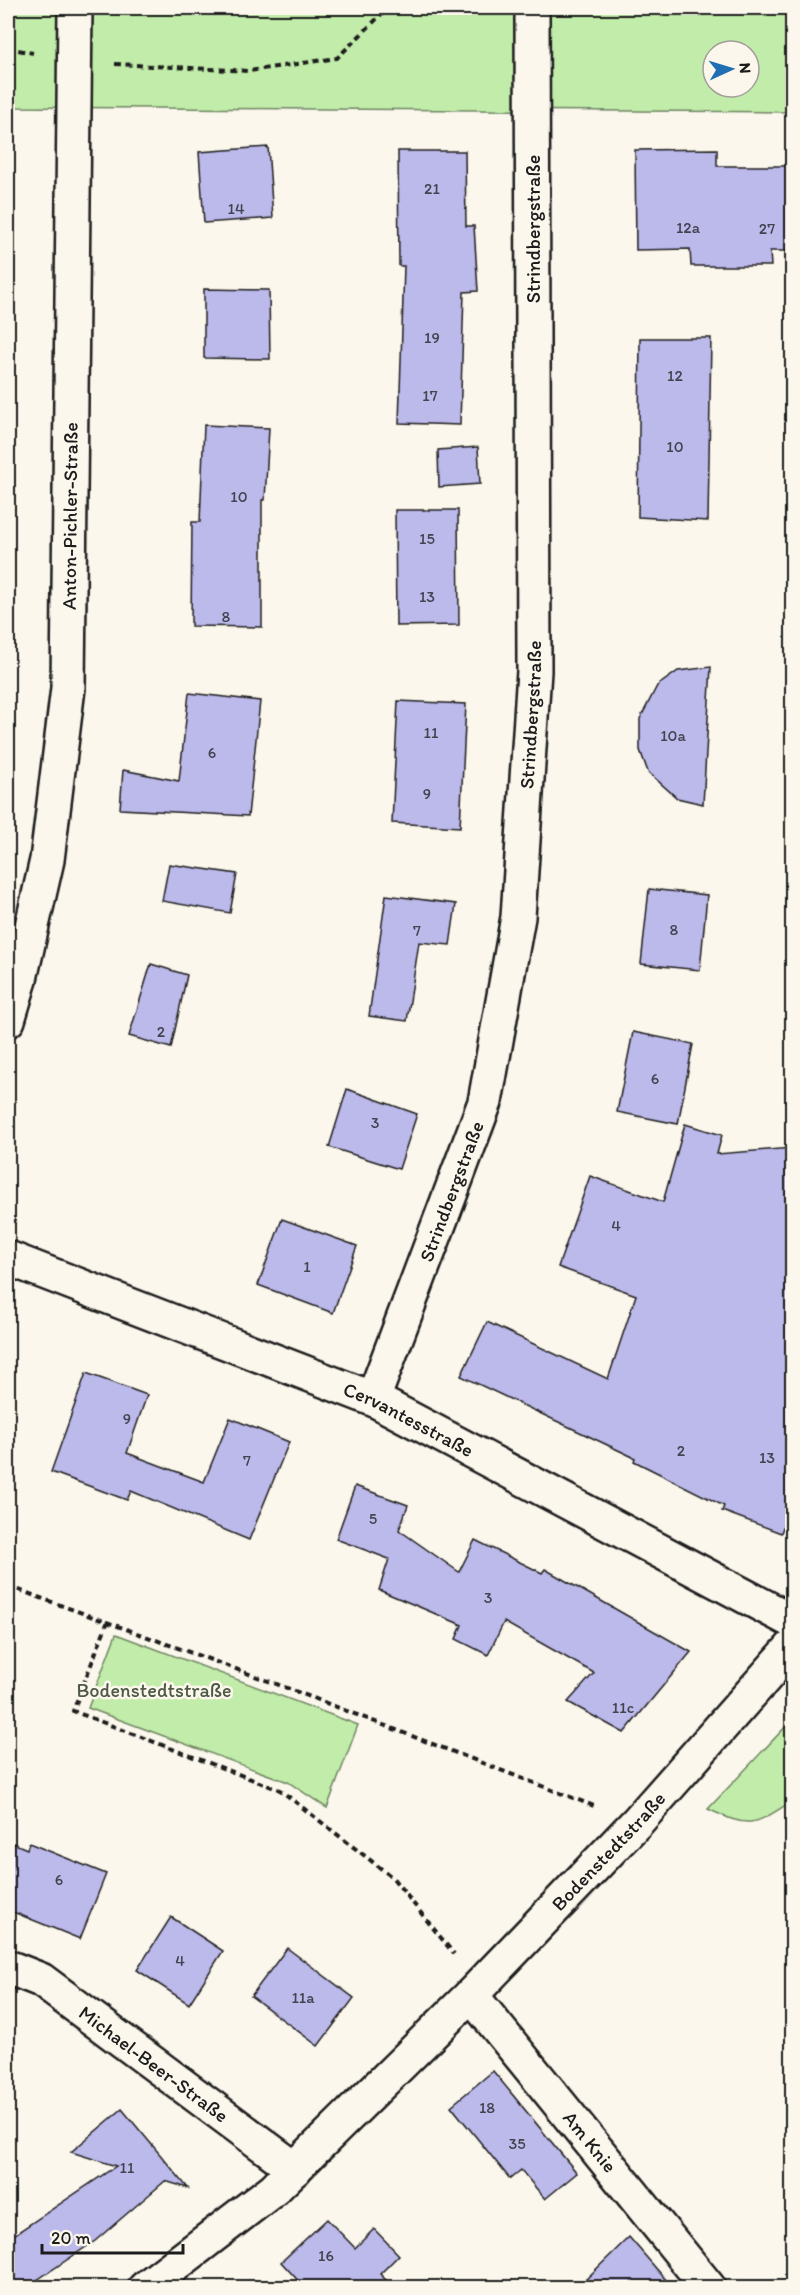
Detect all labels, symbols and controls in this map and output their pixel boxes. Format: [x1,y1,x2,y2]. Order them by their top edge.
north arrow [701,39,761,99]
text: N [736,62,755,74]
street label: Strindbergstraße [521,155,545,303]
house number: 21 [424,179,440,198]
house number: 14 [227,199,245,218]
house number: 12a [676,218,701,237]
house number: 27 [759,219,775,238]
house number: 19 [424,328,440,347]
house number: 12 [667,366,684,385]
house number: 17 [422,386,438,405]
street label: Anton-Pichler-Straße [57,422,83,610]
house number: 10 [666,437,684,456]
house number: 10 [230,487,248,506]
house number: 15 [419,529,435,548]
house number: 13 [419,587,435,606]
house number: 8 [222,607,231,626]
street label: Strindbergstraße [514,641,546,790]
house number: 11 [424,723,439,742]
house number: 10a [660,726,686,745]
house number: 6 [208,743,216,762]
house number: 9 [423,784,431,803]
house number: 8 [670,920,679,939]
house number: 7 [413,921,421,940]
house number: 2 [157,1022,166,1041]
house number: 6 [651,1069,659,1088]
house number: 3 [371,1113,380,1132]
street label: Strindbergstraße [414,1118,489,1265]
house number: 4 [611,1216,621,1235]
house number: 1 [303,1257,311,1276]
street label: Cervantesstraße [340,1377,478,1462]
house number: 9 [123,1409,131,1428]
house number: 2 [677,1441,686,1460]
house number: 13 [759,1448,775,1467]
house number: 7 [243,1451,251,1470]
house number: 5 [369,1509,377,1528]
house number: 3 [484,1588,493,1607]
park label: Bodenstedtstraße [76,1678,232,1702]
house number: 11c [612,1698,634,1717]
street label: Bodenstedtstraße [546,1786,670,1916]
house number: 6 [55,1870,63,1889]
house number: 4 [175,1951,185,1970]
house number: 11a [291,1988,315,2007]
street label: Michael-Beer-Straße [74,2000,233,2127]
house number: 18 [479,2098,495,2117]
street label: Am Knie [558,2106,622,2177]
house number: 35 [508,2134,526,2153]
house number: 11 [120,2158,135,2177]
scale bar [42,2217,183,2255]
text: 20 m [51,2227,91,2249]
house number: 16 [318,2246,334,2265]

